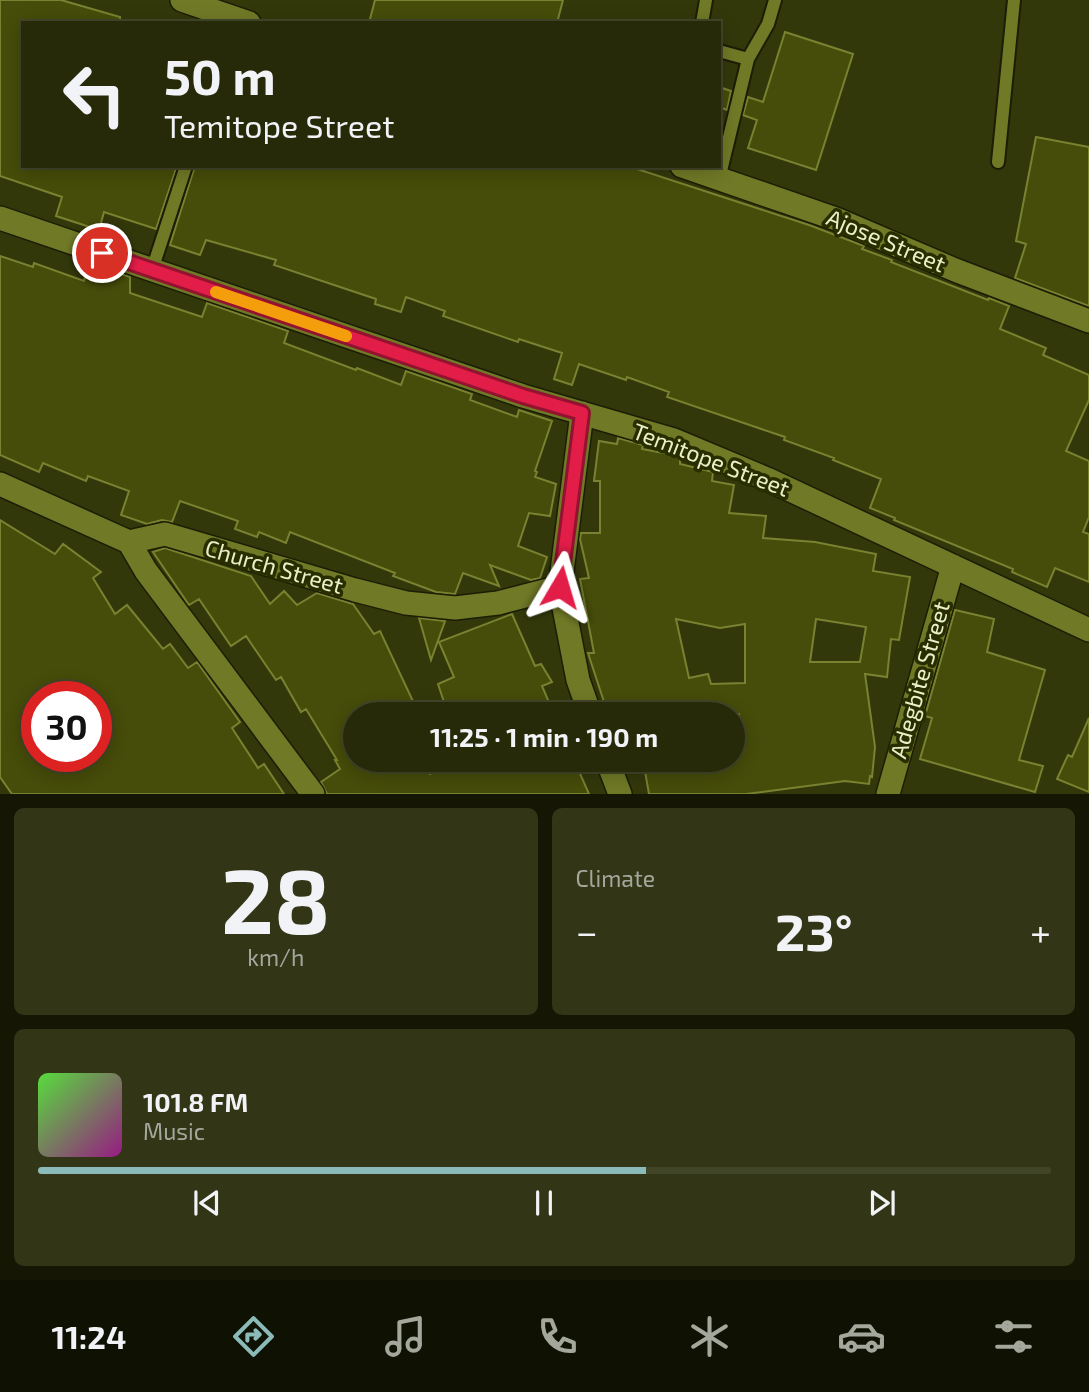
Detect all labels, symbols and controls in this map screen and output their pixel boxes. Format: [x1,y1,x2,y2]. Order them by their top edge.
text: 50 m [164,46,276,105]
icon: left [49,49,140,140]
text: Temitope Street [164,106,394,144]
street label: Ajose Street [823,203,950,278]
pin [72,223,132,283]
icon: arrive [83,234,121,272]
street label: Temitope Street [629,416,794,502]
street label: Church Street [202,533,347,599]
position arrow [523,550,597,624]
street label: Adegbite Street [883,598,955,761]
speed limit sign: 30 [21,681,112,772]
text: 11:25 · 1 min · 190 m [430,721,658,752]
text: 28 [221,843,331,952]
text: Climate [576,864,655,892]
text: 23° [775,899,853,961]
text: − [576,908,598,954]
text: + [1030,908,1051,954]
text: km/h [247,943,304,971]
text: 101.8 FM [143,1086,248,1117]
text: Music [143,1117,205,1145]
icon: previous [188,1184,226,1222]
icon: pause [525,1184,563,1222]
icon: next [863,1184,901,1222]
icon: directions [229,1312,278,1361]
icon: music [381,1312,430,1361]
icon: phone [533,1312,582,1361]
icon: climate [685,1312,734,1361]
icon: car [837,1312,886,1361]
icon: filters [989,1312,1038,1361]
text: 11:24 [51,1317,126,1355]

